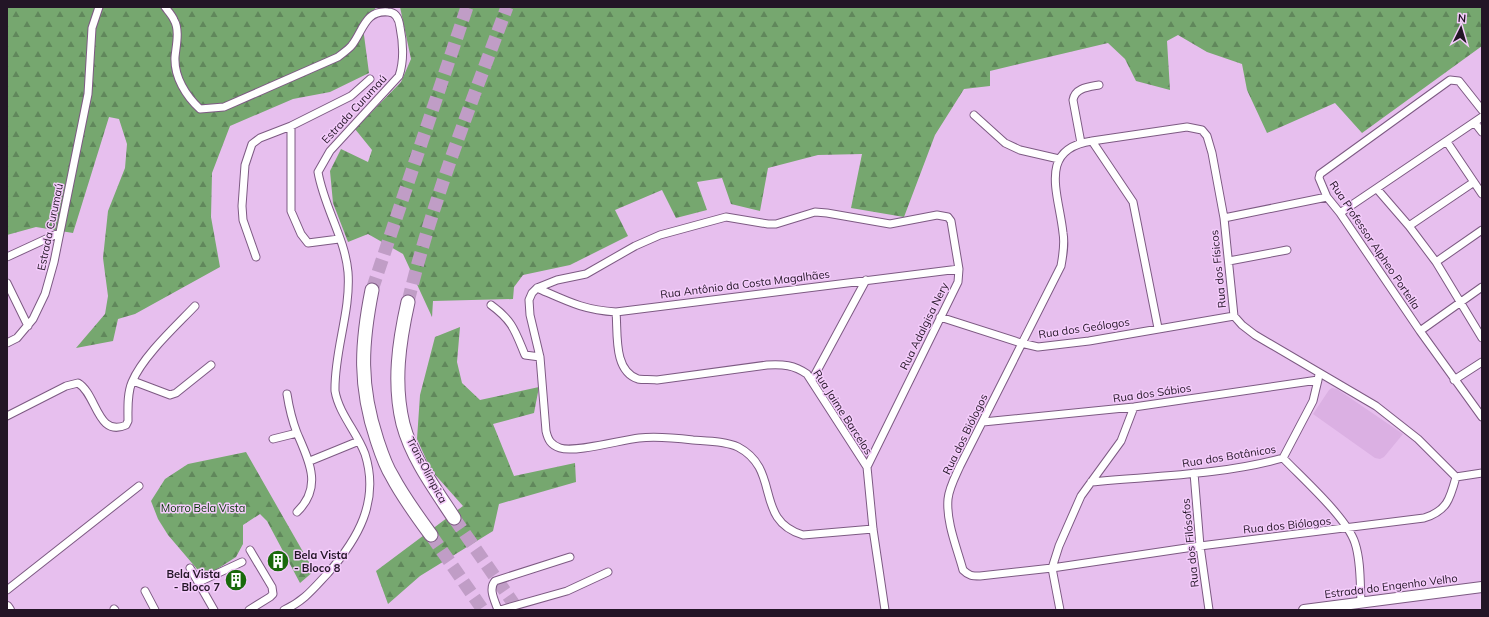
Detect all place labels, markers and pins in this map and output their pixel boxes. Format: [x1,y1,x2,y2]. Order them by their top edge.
building icon: Bela Vista - Bloco 8 [265,548,291,574]
place label: Bela Vista - Bloco 8 [294,548,348,575]
place label: Bela Vista - Bloco 7 [166,567,220,594]
building icon: Bela Vista - Bloco 7 [223,567,249,593]

